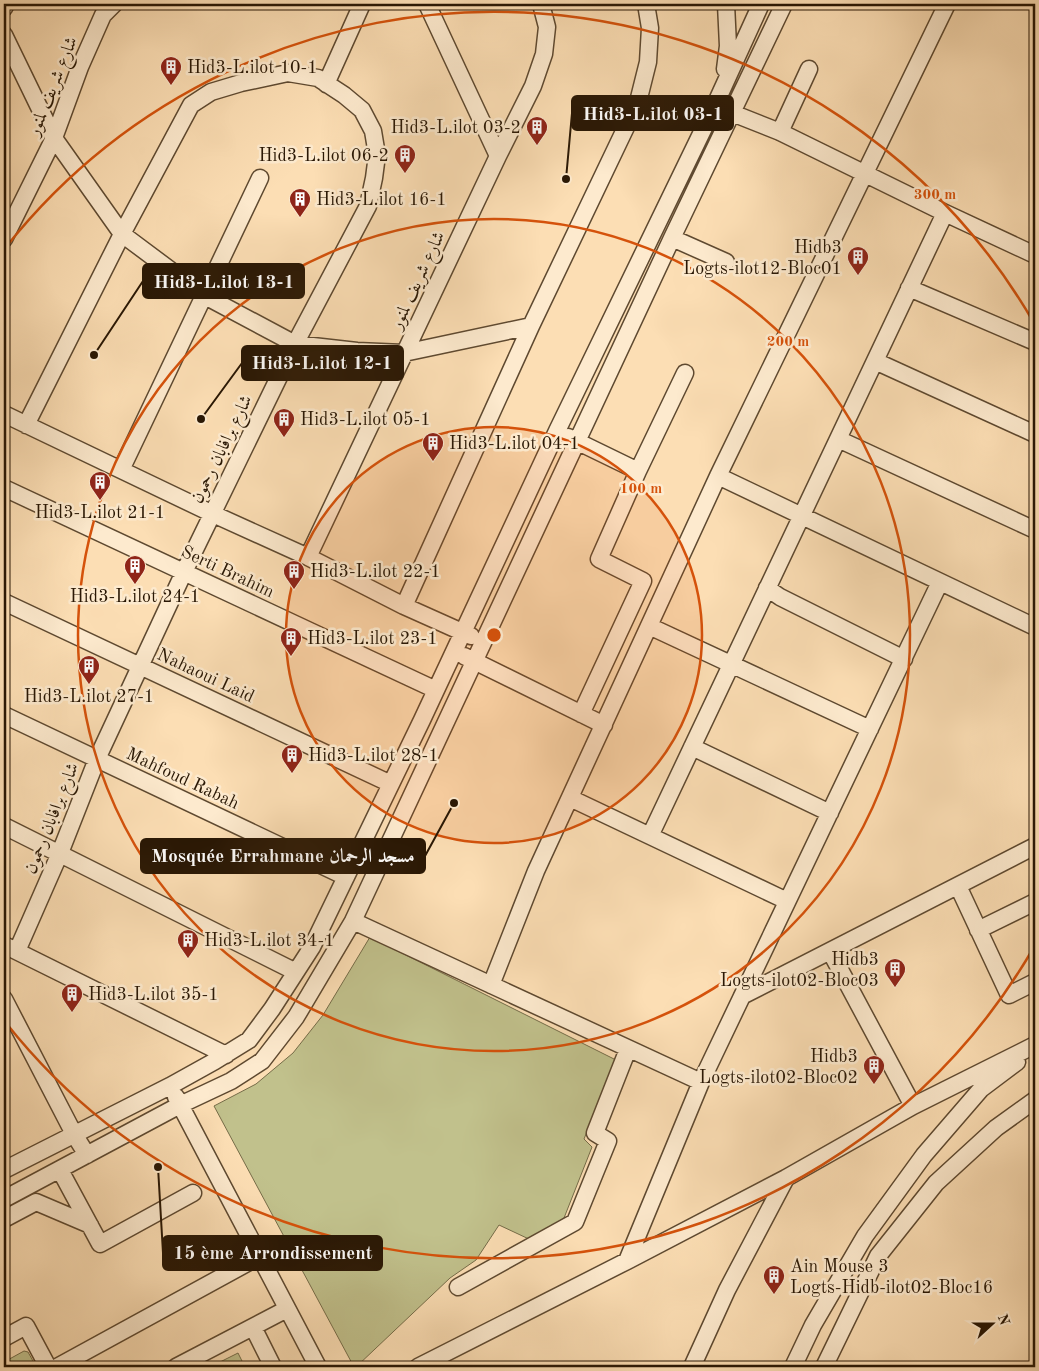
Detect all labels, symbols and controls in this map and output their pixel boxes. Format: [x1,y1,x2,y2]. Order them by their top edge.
street label: شارع شريف لمنور [24,34,86,142]
building icon: Hid3-L.ilot 10-1 [159,55,183,86]
place label: Hid3-L.ilot 10-1 [187,59,318,77]
callout: Hid3-L.ilot 03-1 [572,96,733,130]
text: Hid3-L.ilot 03-1 [583,106,723,125]
building icon: Hid3-L.ilot 03-2 [525,115,549,146]
place label: Hid3-L.ilot 03-2 [390,119,521,137]
building icon: Hid3-L.ilot 06-2 [393,143,417,174]
place label: Hid3-L.ilot 06-2 [258,147,389,165]
building icon: Hid3-L.ilot 16-1 [288,187,312,218]
text: 300 m [914,188,956,203]
place label: Hid3-L.ilot 16-1 [316,191,447,209]
street label: شارع شريف لمنور [387,229,453,336]
place label: Hidb3 Logts-ilot12-Bloc01 [683,239,842,278]
building icon: Hidb3 Logts-ilot12-Bloc01 [846,245,870,276]
callout: Hid3-L.ilot 13-1 [143,264,304,298]
text: Hid3-L.ilot 13-1 [154,274,294,293]
text: 200 m [767,335,809,350]
callout: Hid3-L.ilot 12-1 [242,346,403,380]
text: Hid3-L.ilot 12-1 [252,355,392,374]
street label: شارع برافابان رحمون [188,393,260,509]
building icon: Hid3-L.ilot 05-1 [272,407,296,438]
place label: Hid3-L.ilot 05-1 [300,411,431,429]
building icon: Hid3-L.ilot 04-1 [421,431,445,462]
place label: Hid3-L.ilot 04-1 [449,435,580,453]
building icon: Hid3-L.ilot 21-1 [88,470,112,501]
text: 100 m [620,482,662,497]
place label: Hid3-L.ilot 21-1 [35,504,165,522]
street label: Serti Brahim [178,542,277,601]
building icon: Hid3-L.ilot 24-1 [123,554,147,585]
building icon: Hid3-L.ilot 22-1 [282,559,306,590]
place label: Hid3-L.ilot 22-1 [310,563,441,581]
place label: Hid3-L.ilot 24-1 [70,588,200,606]
building icon: Hid3-L.ilot 23-1 [279,626,303,657]
centre of rings [485,626,503,644]
place label: Hid3-L.ilot 23-1 [307,630,438,648]
street label: Nahaoui Laid [154,646,257,706]
building icon: Hid3-L.ilot 27-1 [77,654,101,685]
place label: Hid3-L.ilot 27-1 [24,688,154,706]
building icon: Hid3-L.ilot 28-1 [280,743,304,774]
street label: Mahfoud Rabah [123,745,242,813]
place label: Hid3-L.ilot 28-1 [308,747,439,765]
street label: شارع برافابان رحمون [22,760,87,878]
callout: Mosquée Errahmane مسجد الرحمان [141,839,425,873]
text: Mosquée Errahmane مسجد الرحمان [151,847,415,867]
building icon: Hid3-L.ilot 34-1 [176,928,200,959]
place label: Hid3-L.ilot 34-1 [204,932,335,950]
place label: Hidb3 Logts-ilot02-Bloc03 [720,951,879,990]
building icon: Hidb3 Logts-ilot02-Bloc03 [883,957,907,988]
building icon: Hid3-L.ilot 35-1 [60,982,84,1013]
place label: Hid3-L.ilot 35-1 [88,986,219,1004]
place label: Hidb3 Logts-ilot02-Bloc02 [699,1048,858,1087]
building icon: Hidb3 Logts-ilot02-Bloc02 [862,1054,886,1085]
callout: 15 ème Arrondissement [163,1236,382,1270]
text: 15 ème Arrondissement [173,1245,373,1264]
place label: Ain Mouse 3 Logts-Hidb-ilot02-Bloc16 [790,1258,993,1297]
building icon: Ain Mouse 3 Logts-Hidb-ilot02-Bloc16 [762,1264,786,1295]
north arrow [966,1298,1016,1348]
text: N [995,1312,1012,1327]

